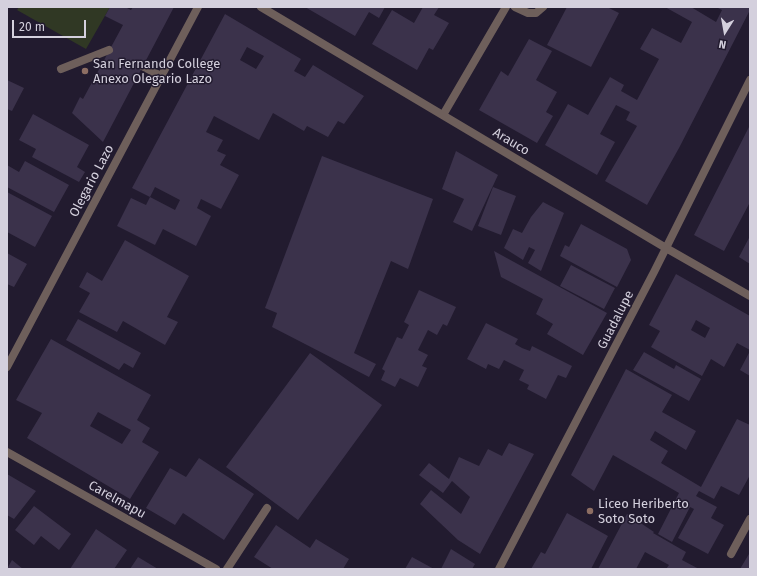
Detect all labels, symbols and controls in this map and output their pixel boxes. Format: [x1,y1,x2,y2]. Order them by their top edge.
scale bar [14,12,88,38]
north arrow [705,12,745,52]
text: 20 m [19,20,45,34]
text: N [718,37,727,51]
place label: San Fernando College Anexo Olegario Lazo [93,56,220,87]
marker: San Fernando College Anexo Olegario Lazo [80,66,90,76]
street label: Arauco [490,125,532,159]
street label: Olegario Lazo [66,142,118,220]
street label: Guadalupe [595,288,637,352]
street label: Carelmapu [86,478,148,522]
place label: Liceo Heriberto Soto Soto [598,496,689,527]
marker: Liceo Heriberto Soto Soto [585,506,595,516]

